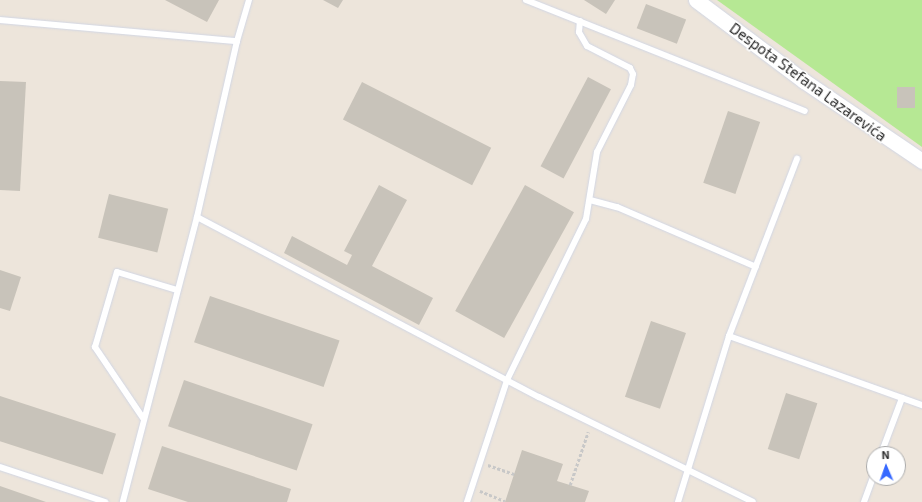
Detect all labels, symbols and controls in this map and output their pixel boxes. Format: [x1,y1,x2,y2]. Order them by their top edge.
street label: Despota Stefana Lazarevića [726,19,890,145]
north arrow [866,446,906,486]
text: N [881,448,890,461]

